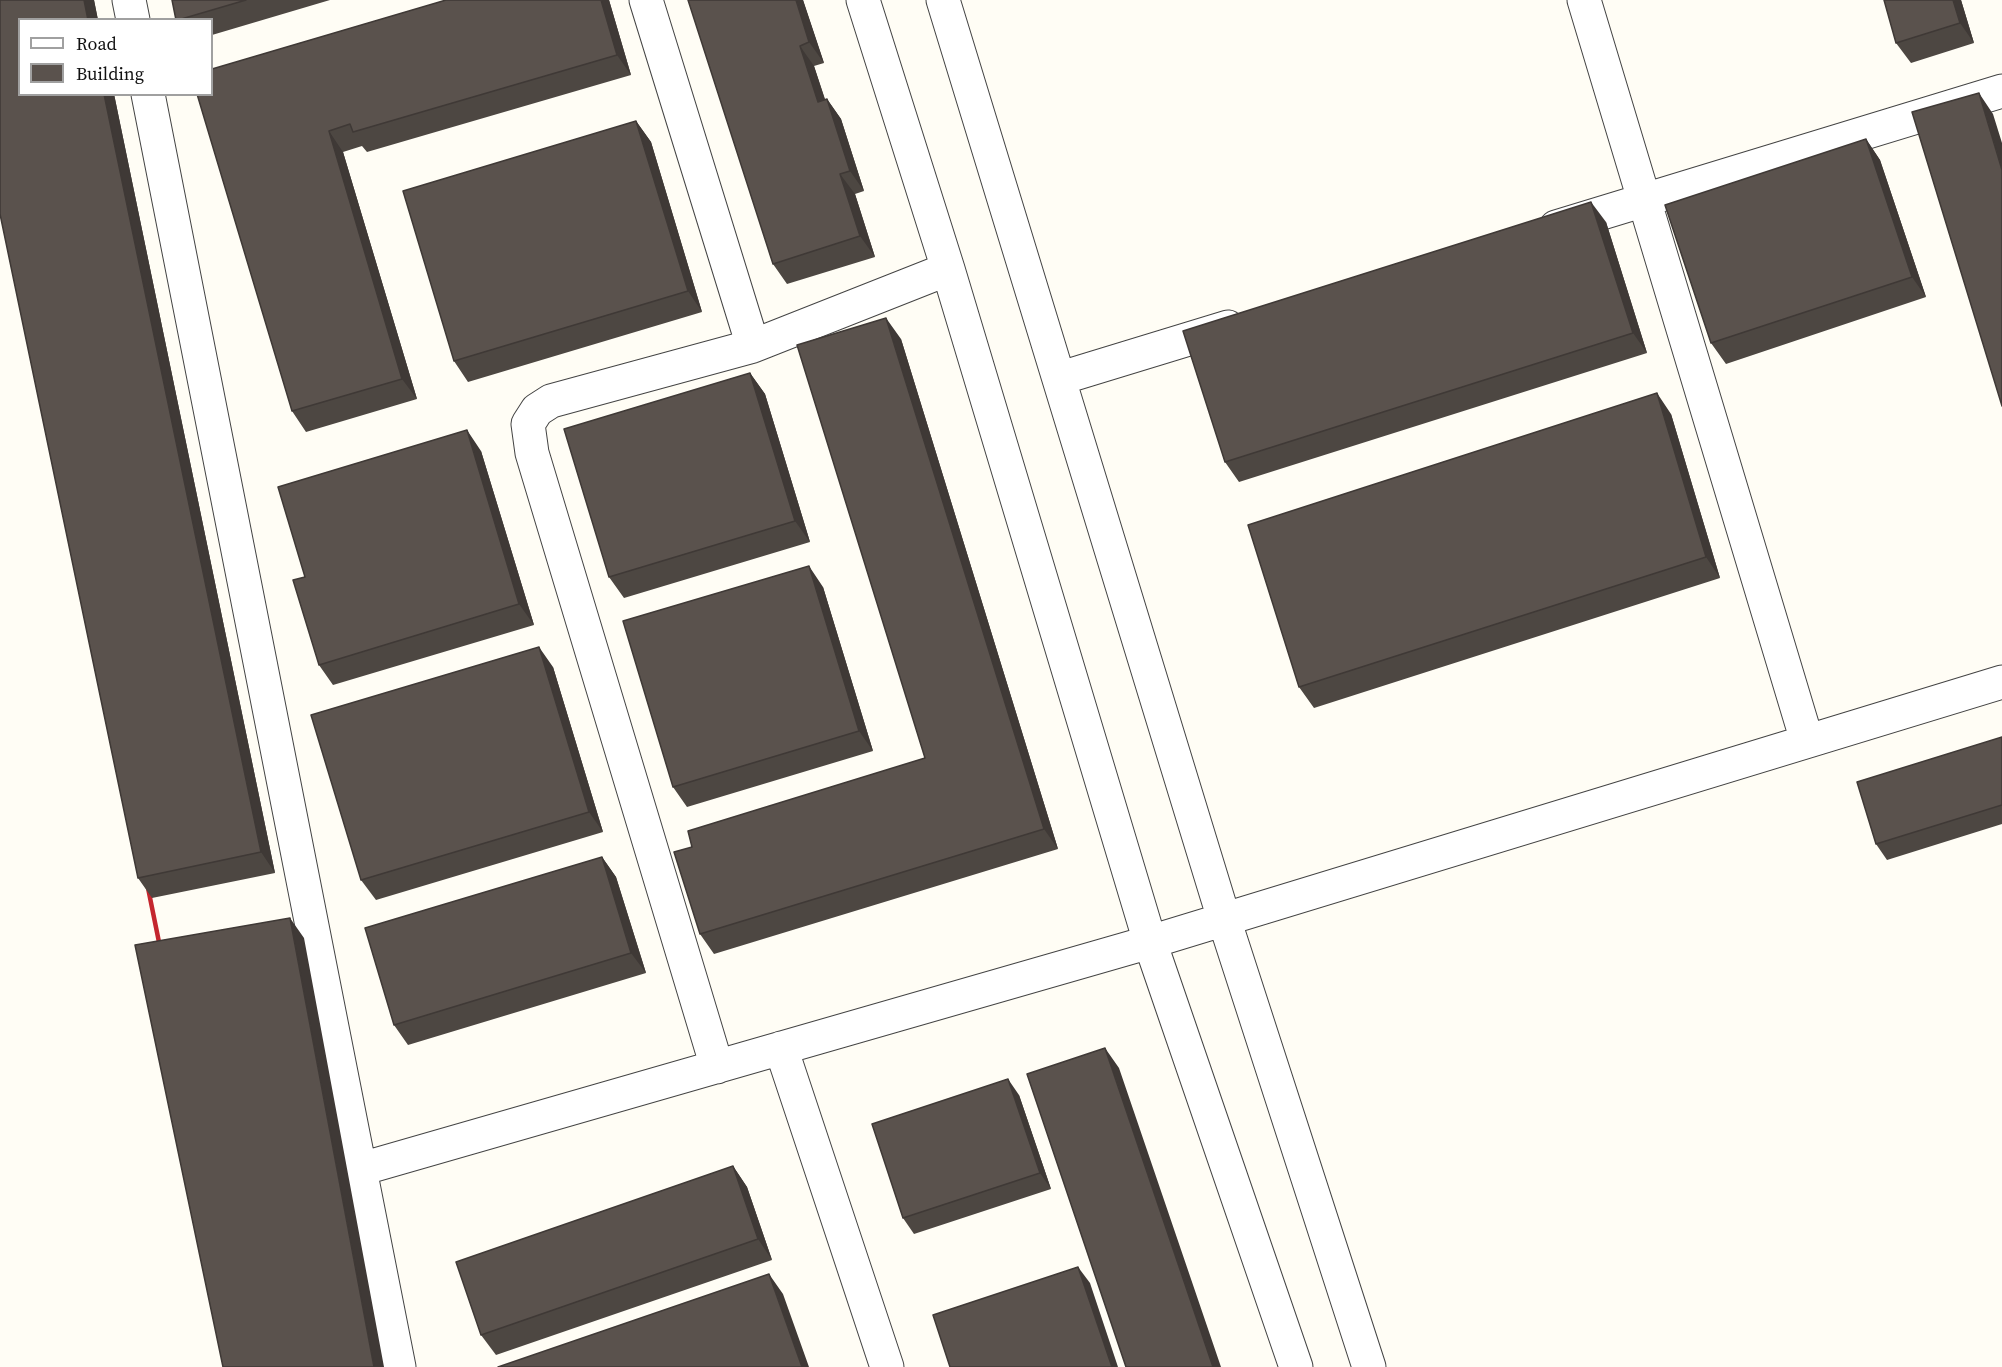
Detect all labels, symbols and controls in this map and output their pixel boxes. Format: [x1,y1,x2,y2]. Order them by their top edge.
legend [18,18,213,96]
text: Road [76,31,117,56]
text: Building [76,61,144,86]

